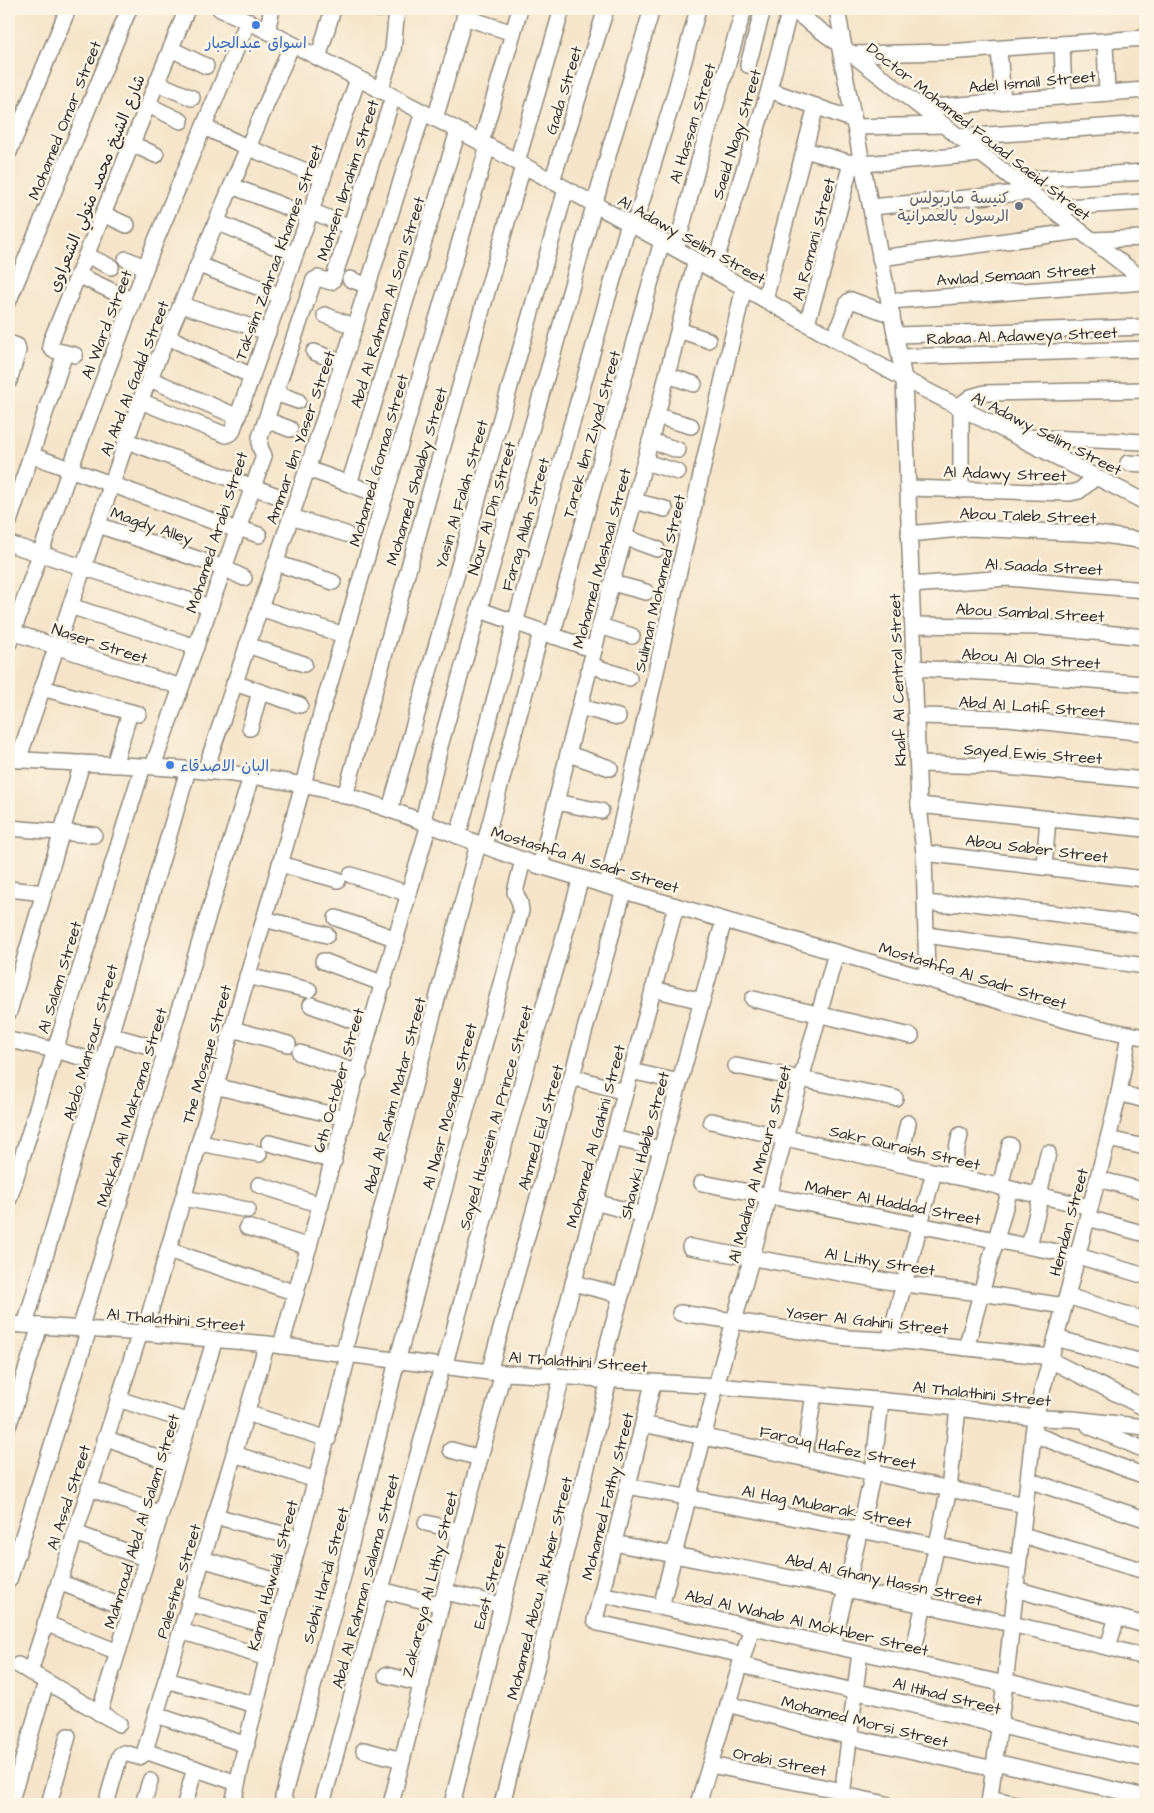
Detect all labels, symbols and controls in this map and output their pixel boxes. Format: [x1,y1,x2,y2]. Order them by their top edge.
marker: اسواق عبدالجبار [250,19,262,31]
place label: اسواق عبدالجبار [203,32,307,54]
street label: Mohamed Omar Street [23,37,107,203]
street label: Doctor Mohamed Fouad Saeid Street [862,37,1095,227]
street label: Gada Street [540,43,588,137]
street label: Al Hassan Street [664,60,722,186]
street label: Adel Ismail Street [967,65,1097,99]
street label: Saeid Nagy Street [707,66,768,202]
street label: شارع الشيخ محمد متولي الشعراوى [43,71,154,297]
street label: Mohsen Ibrahim Street [312,96,385,264]
street label: Taksim Zahraa Khames Street [230,141,328,363]
street label: Al Romani Street [787,175,841,303]
place label: كنيسة ماربولس الرسول بالعمرانية [897,187,1009,227]
street label: Al Adawy Selim Street [613,190,770,291]
street label: Abd Al Rahman Al Soni Street [345,193,431,411]
marker: كنيسة ماربولس الرسول بالعمرانية [1013,200,1025,212]
street label: Awlad Semaan Street [936,258,1097,292]
street label: Al Ward Street [76,266,138,382]
street label: Al Ahd Al Gadid Street [95,297,175,459]
street label: Rabaa Al Adaweya Street [926,322,1119,351]
street label: Ammar Ibn Yaser Street [261,347,341,527]
street label: Tarek Ibn Ziyad Street [557,347,628,521]
street label: Mohamed Gomaa Street [344,371,414,549]
street label: Mohamed Shalaby Street [381,384,454,568]
street label: Al Adawy Selim Street [967,386,1126,483]
street label: Yasin Al Falah Street [430,417,494,571]
street label: Nour Al Din Street [462,438,522,578]
street label: Mohamed Arabi Street [180,448,254,616]
street label: Farag Allah Street [496,454,557,594]
street label: Al Adawy Street [943,461,1067,488]
street label: Mohamed Mashaal Street [567,465,637,651]
street label: Suliman Mohamed Street [629,492,691,674]
street label: Magdy Alley [107,502,196,551]
street label: Abou Taleb Street [959,503,1097,529]
street label: Al Saada Street [985,553,1104,581]
street label: Khalf Al Central Street [884,593,912,767]
street label: Abou Sambal Street [955,598,1105,628]
street label: Naser Street [49,618,151,670]
street label: Abou Al Ola Street [961,643,1102,675]
street label: Abd Al Latif Street [958,691,1106,723]
street label: Sayed Ewis Street [963,738,1104,771]
place label: البان الاصدقاء [180,755,269,777]
marker: البان الاصدقاء [164,759,176,771]
street label: Mostashfa Al Sadr Street [488,821,682,899]
street label: Abou Saber Street [964,829,1110,869]
street label: Al Salam Street [32,918,88,1036]
street label: Mostashfa Al Sadr Street [876,937,1070,1015]
street label: Abdo Mansour Street [58,961,124,1123]
street label: The Mosque Street [177,982,238,1127]
street label: Abd Al Rahim Matar Street [358,994,432,1196]
street label: Sayed Hussein Al Prince Street [453,1002,540,1233]
street label: Makkah Al Makrama Street [91,1004,173,1210]
street label: 6th October Street [308,1005,370,1155]
street label: Al Nasr Mosque Street [417,1020,483,1192]
street label: Mohamed Al Gahini Street [561,1042,631,1230]
street label: Ahmed Eid Street [513,1061,570,1193]
street label: Al Madina Al Mnoura Street [723,1062,797,1266]
street label: Shawki Habib Street [615,1069,675,1221]
street label: Sakr Quraish Street [827,1120,983,1176]
street label: Hemdan Street [1044,1165,1094,1279]
street label: Maher Al Haddad Street [803,1175,983,1231]
street label: Al Lithy Street [823,1242,937,1283]
street label: Yaser Al Gahini Street [784,1302,950,1341]
street label: Al Thalathini Street [106,1303,247,1337]
street label: Al Thalathini Street [508,1346,648,1378]
street label: Al Thalathini Street [912,1376,1053,1412]
street label: Mohamed Fathy Street [576,1410,641,1583]
street label: Mahmoud Abd Al Salam Street [99,1411,185,1632]
street label: Farouq Hafez Street [758,1421,919,1475]
street label: Al Assd Street [42,1441,96,1553]
street label: Abd Al Rahman Salama Street [327,1471,405,1691]
street label: Mohamed Abou Al Kheir Street [502,1474,579,1702]
street label: Al Hag Mubarak Street [740,1480,914,1535]
street label: Zakareya Al Lithy Street [396,1488,465,1680]
street label: Kamal Hawaidi Street [242,1497,304,1653]
street label: Sobhi Haridi Street [297,1504,355,1646]
street label: Palestine Street [151,1521,207,1641]
street label: East Street [468,1540,512,1632]
street label: Abd Al Ghany Hassn Street [783,1548,985,1613]
street label: Abd Al Wahab Al Mokhber Street [683,1584,931,1662]
street label: Al Itihad Street [890,1672,1004,1720]
street label: Mohamed Morsi Street [779,1691,951,1753]
street label: Orabi Street [731,1742,829,1782]

